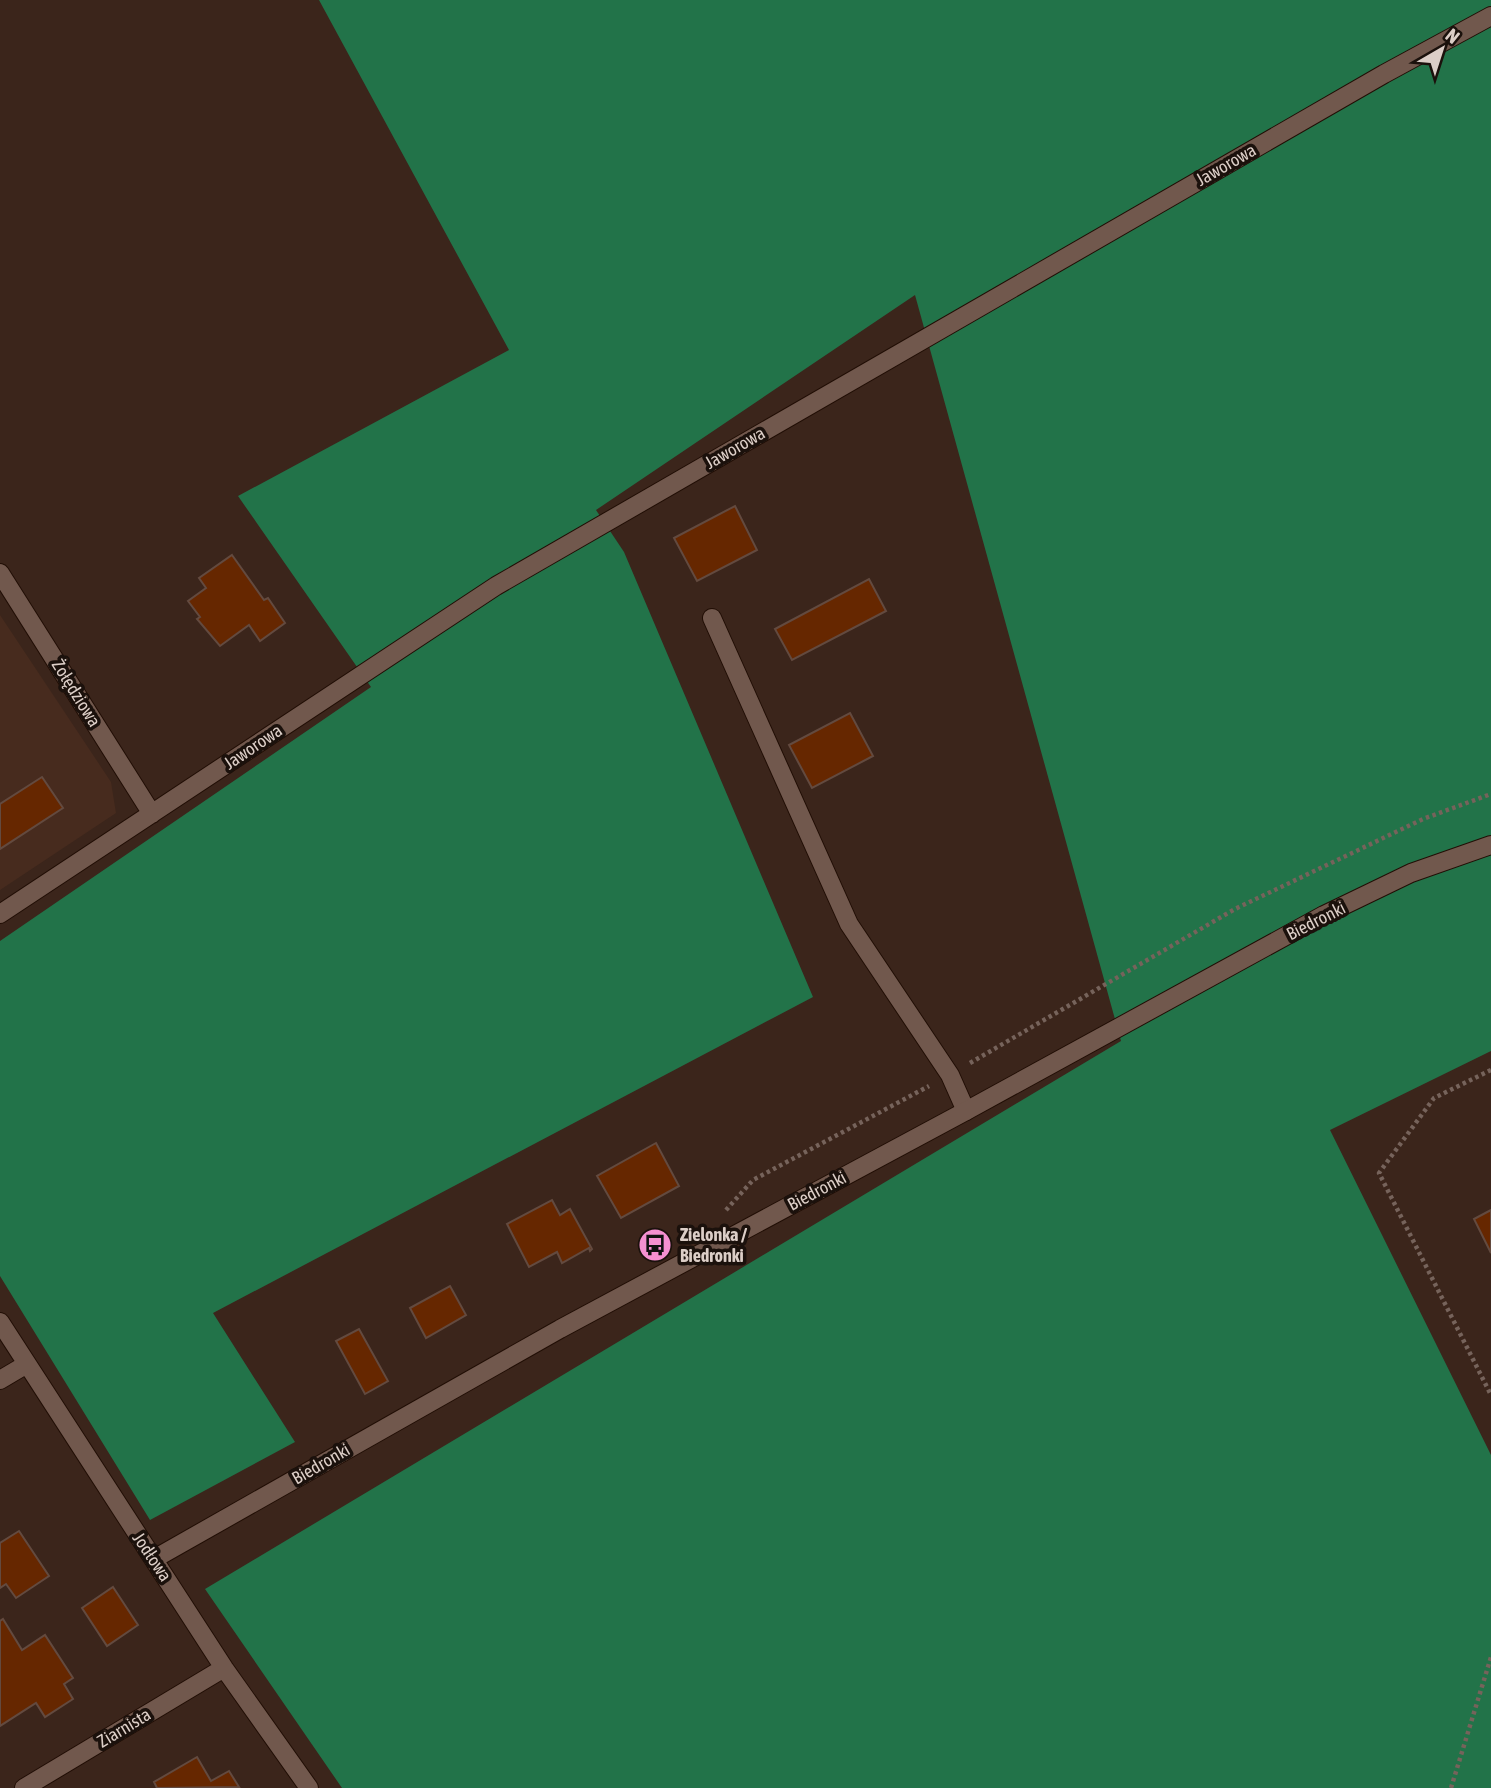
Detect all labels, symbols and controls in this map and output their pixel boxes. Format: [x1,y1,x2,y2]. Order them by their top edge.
north arrow [1407,14,1477,84]
text: N [1441,24,1464,48]
street label: Jaworowa [1192,139,1259,190]
street label: Jaworowa [701,422,768,473]
street label: Żołędziowa [47,655,105,730]
street label: Jaworowa [220,720,286,774]
street label: Biedronki [1283,897,1349,944]
street label: Biedronki [784,1166,850,1215]
place label: Zielonka / Biedronki [680,1224,748,1266]
bus stop icon: Zielonka / Biedronki [636,1226,674,1264]
street label: Biedronki [288,1439,353,1488]
street label: Jodłowa [128,1528,176,1585]
street label: Ziarnista [93,1703,154,1752]

